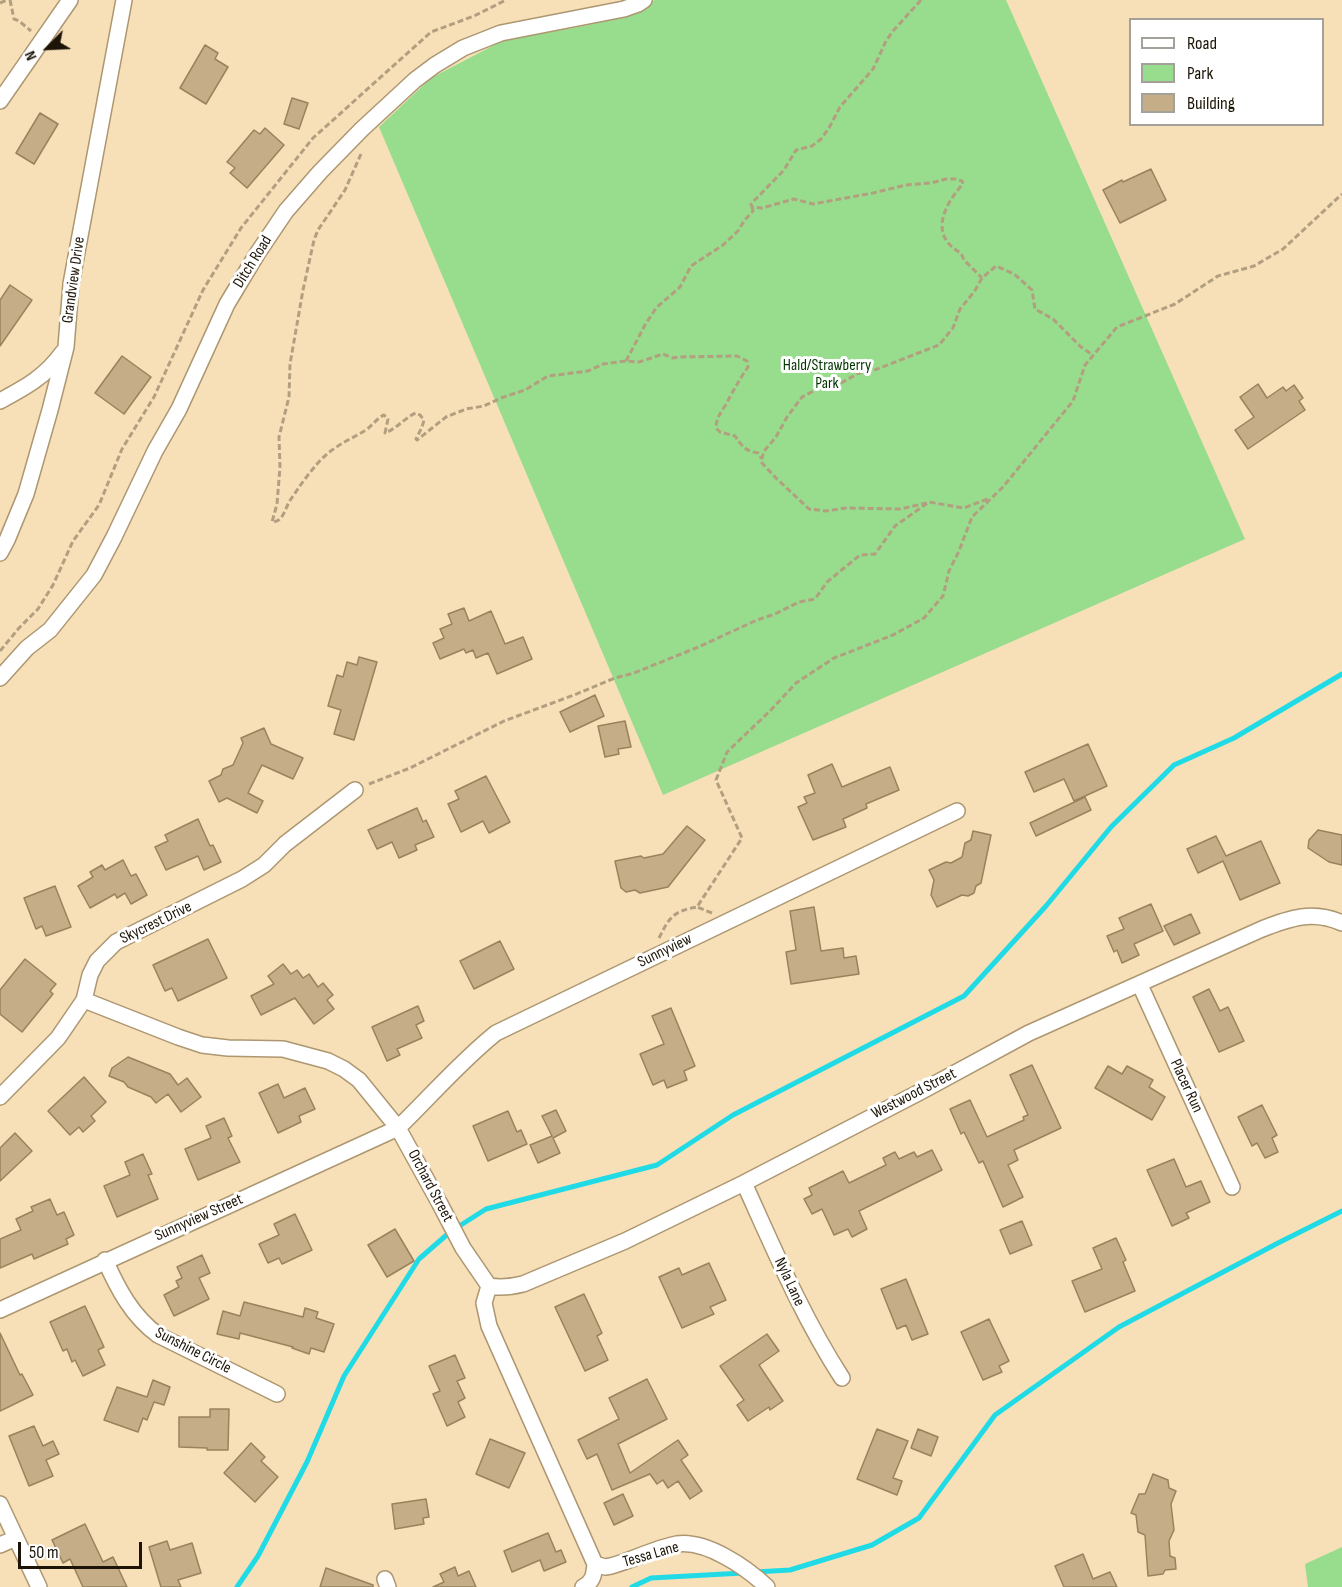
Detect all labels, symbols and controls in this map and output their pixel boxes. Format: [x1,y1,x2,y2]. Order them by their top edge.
north arrow [18,18,78,78]
legend [1129,18,1324,126]
text: Road [1187,33,1217,54]
text: N [21,48,42,63]
text: Park [1187,63,1213,84]
text: Building [1187,93,1235,114]
street label: Ditch Road [229,232,277,292]
street label: Grandview Drive [58,236,90,324]
park label: Hald/Strawberry Park [783,356,871,394]
street label: Skycrest Drive [117,897,195,949]
street label: Sunnyview [635,930,695,972]
street label: Placer Run [1165,1056,1207,1116]
street label: Westwood Street [868,1064,960,1124]
street label: Orchard Street [403,1147,457,1225]
street label: Sunnyview Street [152,1190,246,1246]
street label: Nyla Lane [769,1255,809,1309]
street label: Sunshine Circle [152,1324,234,1378]
scale bar [21,1530,146,1568]
street label: Tessa Lane [621,1538,681,1572]
text: 50 m [29,1542,59,1563]

